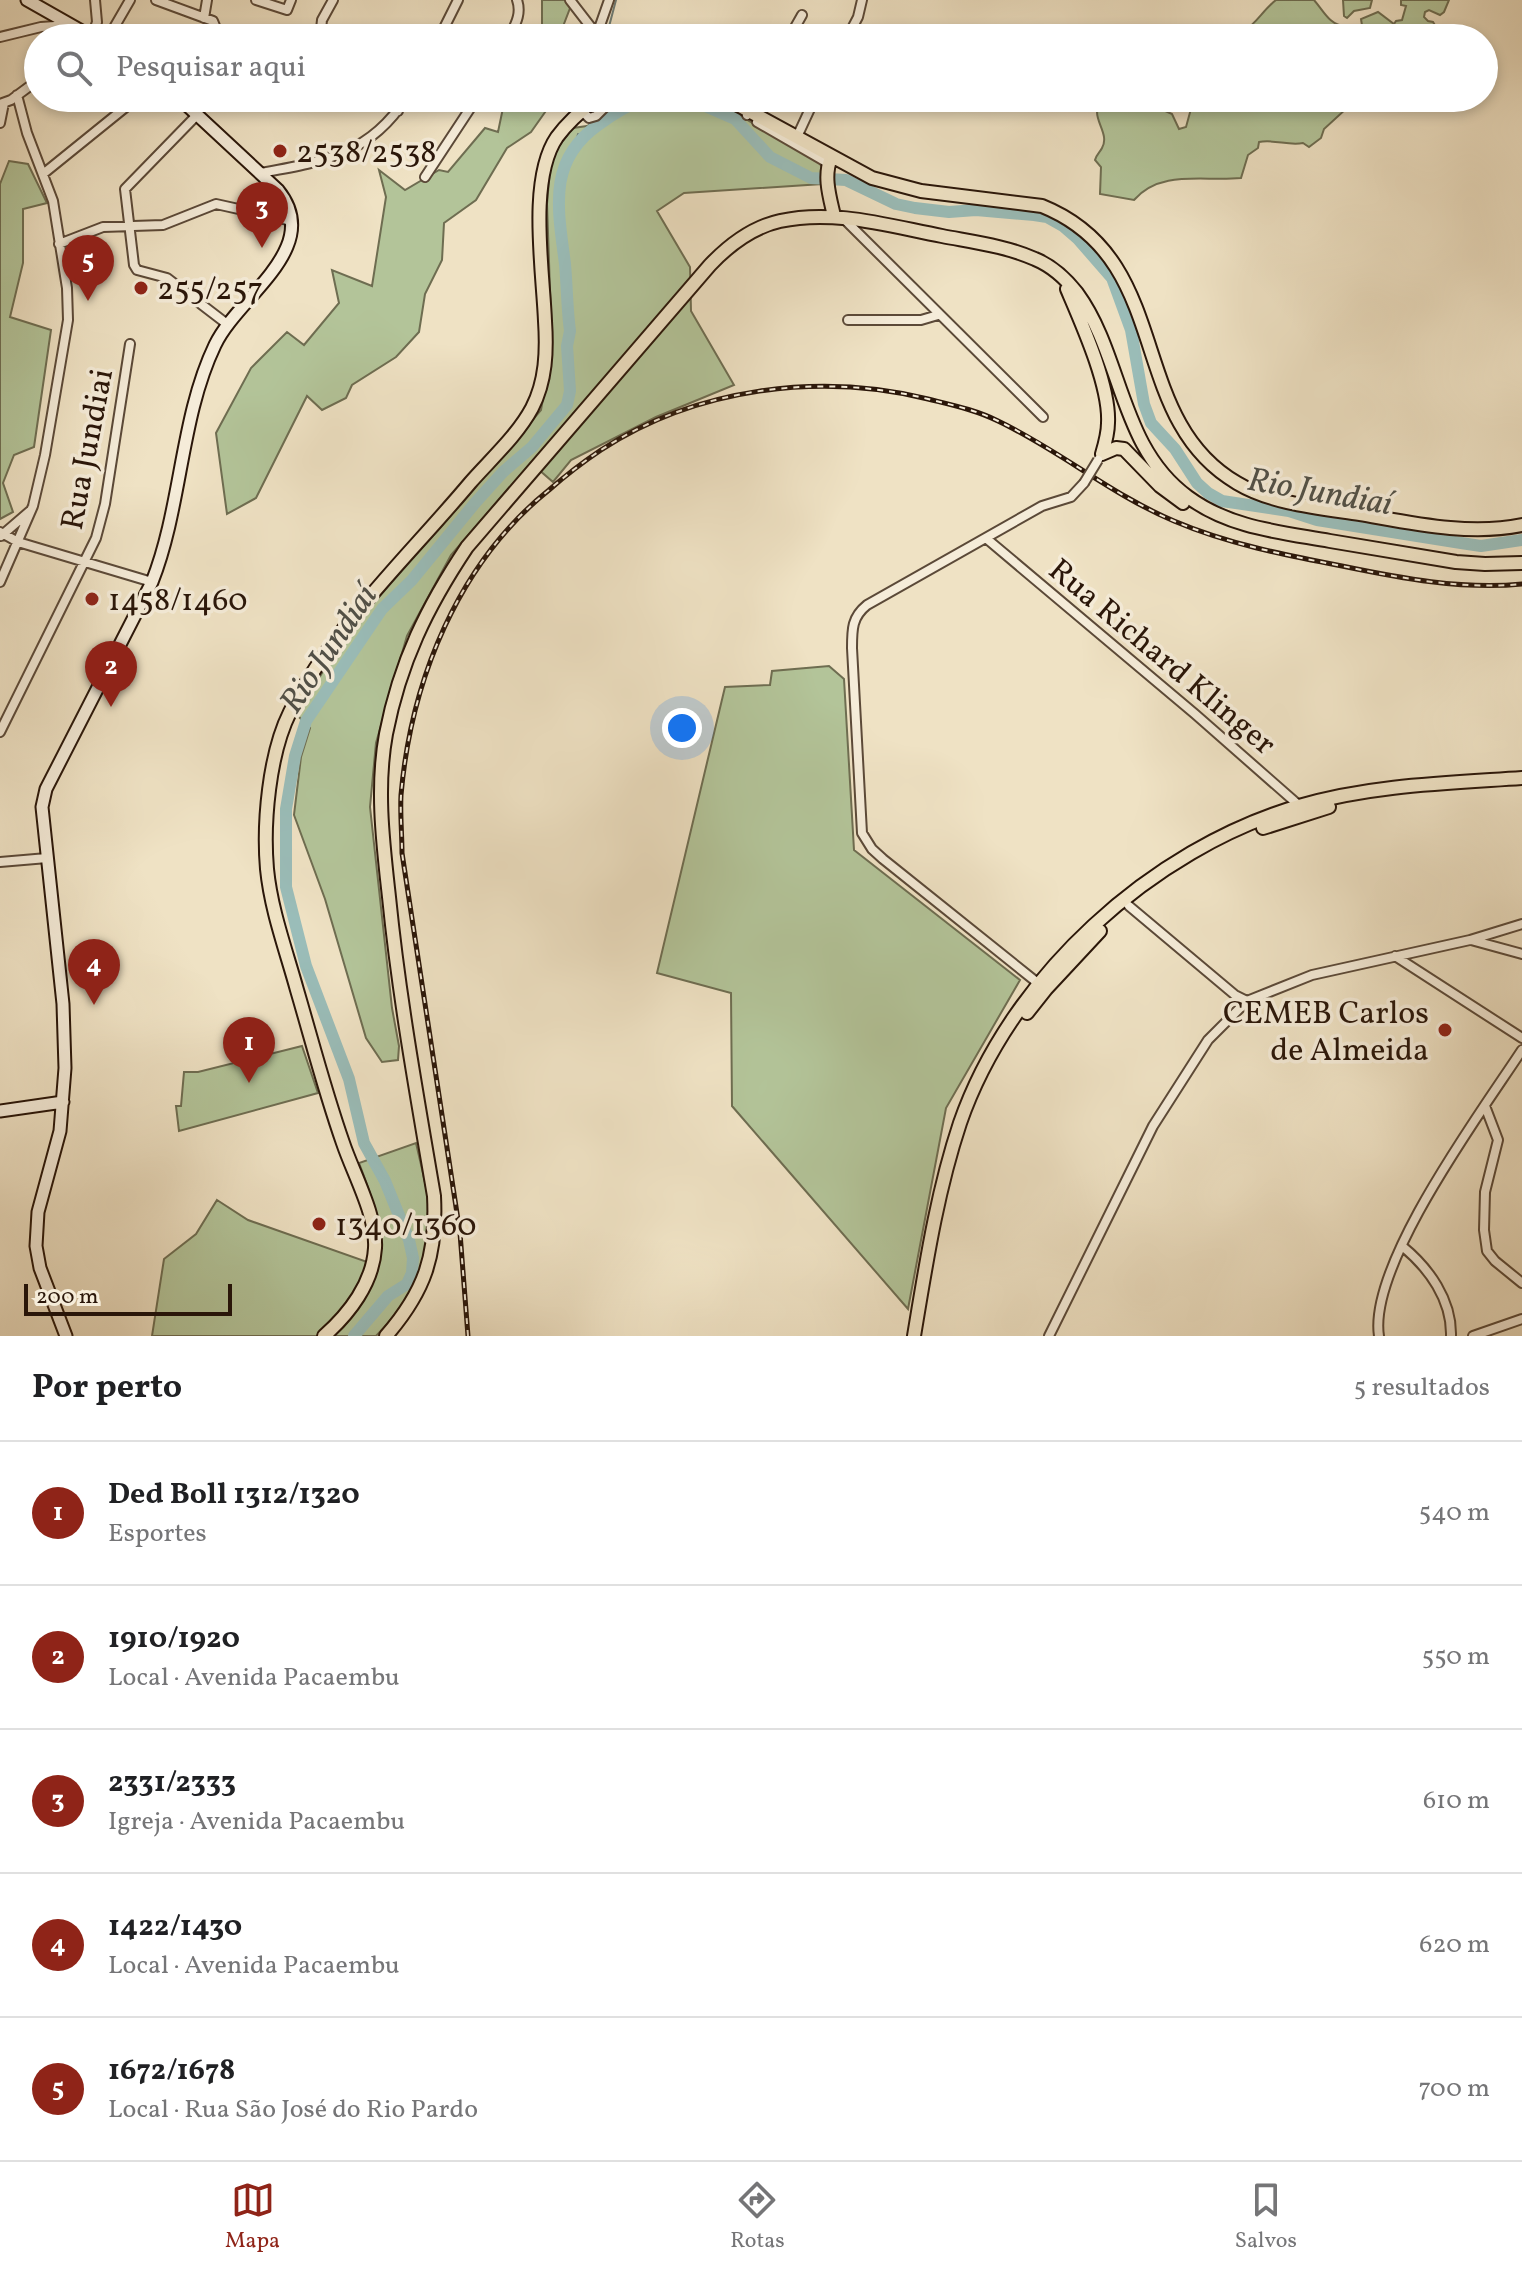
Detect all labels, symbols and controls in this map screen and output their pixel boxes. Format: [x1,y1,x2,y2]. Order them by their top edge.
search box [24,24,1498,112]
icon: search [52,46,96,90]
text: Pesquisar aqui [116,47,306,89]
place label: 2538/2538 [296,132,437,176]
marker: 2538/2538 [271,142,289,160]
pin: 3 [236,182,288,248]
pin: 5 [62,235,114,301]
place label: 255/257 [157,269,263,313]
marker: 255/257 [132,279,150,297]
street label: Rua Jundiai [52,365,126,534]
water label: Rio Jundiaí [1243,458,1399,530]
street label: Rua Richard Klinger [1038,550,1284,767]
water label: Rio Jundiaí [270,573,392,724]
place label: 1458/1460 [108,580,248,624]
marker: 1458/1460 [83,590,101,608]
pin: 2 [85,641,137,707]
your location [662,708,702,748]
pin: 4 [68,939,120,1005]
place label: CEMEB Carlos de Almeida [1223,993,1429,1074]
pin: 1 [223,1017,275,1083]
marker: CEMEB Carlos de Almeida [1436,1021,1454,1039]
place label: 1340/1360 [335,1205,477,1249]
marker: 1340/1360 [310,1215,328,1233]
scale bar [24,1280,232,1316]
text: 200 m [36,1282,98,1313]
text: Por perto [32,1365,182,1412]
text: 5 resultados [1354,1370,1490,1406]
text: Ded Boll 1312/1320 [108,1474,360,1516]
text: 1 [53,1495,63,1531]
text: 540 m [1419,1495,1490,1531]
text: Esportes [108,1516,207,1552]
text: 1910/1920 [108,1618,240,1660]
text: 2 [51,1639,65,1675]
text: 550 m [1422,1639,1490,1675]
text: Local · Avenida Pacaembu [108,1660,400,1696]
text: 2331/2333 [108,1762,236,1804]
text: 3 [51,1783,65,1819]
text: 610 m [1423,1783,1490,1819]
text: Igreja · Avenida Pacaembu [108,1804,405,1840]
text: 1422/1430 [108,1906,242,1948]
text: 4 [50,1927,66,1963]
text: 620 m [1419,1927,1490,1963]
text: Local · Avenida Pacaembu [108,1948,400,1984]
text: 1672/1678 [108,2050,235,2092]
text: 5 [52,2071,64,2107]
text: 700 m [1418,2071,1490,2107]
text: Local · Rua São José do Rio Pardo [108,2092,478,2128]
tab: Mapa [225,2178,280,2257]
tab: Rotas [730,2178,785,2257]
tab: Salvos [1235,2178,1297,2257]

